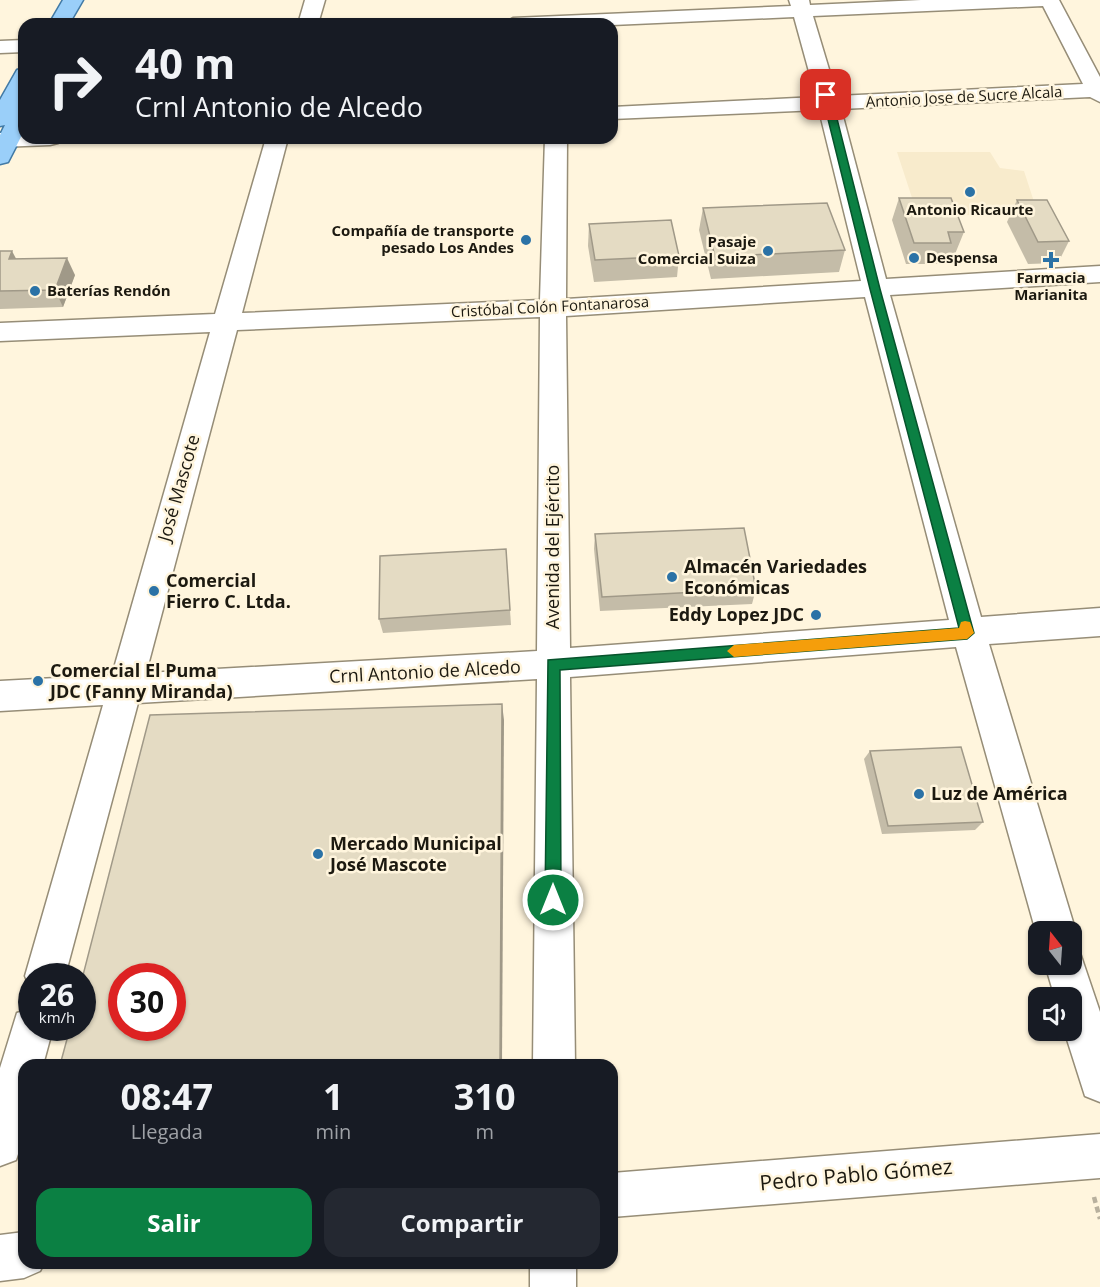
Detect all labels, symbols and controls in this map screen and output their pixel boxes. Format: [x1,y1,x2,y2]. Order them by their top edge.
text: 40 m [135,34,235,91]
icon: right [36,42,114,120]
pin [800,69,851,120]
icon: arrive [809,78,842,111]
street label: Antonio Jose de Sucre Alcala [865,81,1063,111]
text: Crnl Antonio de Alcedo [135,88,423,125]
marker: Antonio Ricaurte [963,185,977,199]
place label: Antonio Ricaurte [907,199,1034,219]
place label: Compañía de transporte pesado Los Andes [332,220,514,257]
place label: Pasaje Comercial Suiza [638,231,756,268]
marker: Compañía de transporte pesado Los Andes [519,233,533,247]
marker: Pasaje Comercial Suiza [761,244,775,258]
place label: Despensa [926,247,998,267]
marker: Despensa [907,251,921,265]
marker: Farmacia Marianita [1044,253,1058,267]
place label: Farmacia Marianita [1014,267,1088,304]
place label: Baterías Rendón [47,280,171,300]
marker: Baterías Rendón [28,284,42,298]
street label: Cristóbal Colón Fontanarosa [450,291,649,321]
street label: José Mascote [151,432,205,546]
street label: Avenida del Ejército [540,465,564,629]
place label: Almacén Variedades Económicas [684,554,867,599]
place label: Comercial Fierro C. Ltda. [166,568,291,613]
marker: Almacén Variedades Económicas [665,570,679,584]
marker: Comercial Fierro C. Ltda. [147,584,161,598]
place label: Eddy Lopez JDC [669,602,804,626]
marker: Eddy Lopez JDC [809,608,823,622]
street label: Crnl Antonio de Alcedo [328,654,521,688]
place label: Comercial El Puma JDC (Fanny Miranda) [48,658,233,703]
marker: Comercial El Puma JDC (Fanny Miranda) [31,674,45,688]
place label: Luz de América [931,781,1068,805]
marker: Luz de América [912,787,926,801]
place label: Mercado Municipal José Mascote [328,831,502,876]
marker: Mercado Municipal José Mascote [311,847,325,861]
position arrow [521,868,585,932]
north arrow [1028,921,1082,975]
map controls [1028,921,1082,1041]
speed limit sign: 30 [108,963,186,1041]
text: 26 [40,974,74,1015]
button: sound [1028,987,1082,1041]
text: km/h [39,1007,75,1027]
text: 08:47 [120,1072,213,1121]
text: 1 [323,1072,344,1121]
text: 310 [454,1072,516,1121]
text: Llegada [131,1118,203,1145]
text: min [315,1118,351,1145]
text: m [475,1118,494,1145]
street label: Pedro Pablo Gómez [758,1152,954,1196]
button: Salir [36,1188,312,1257]
button: Compartir [324,1188,600,1257]

